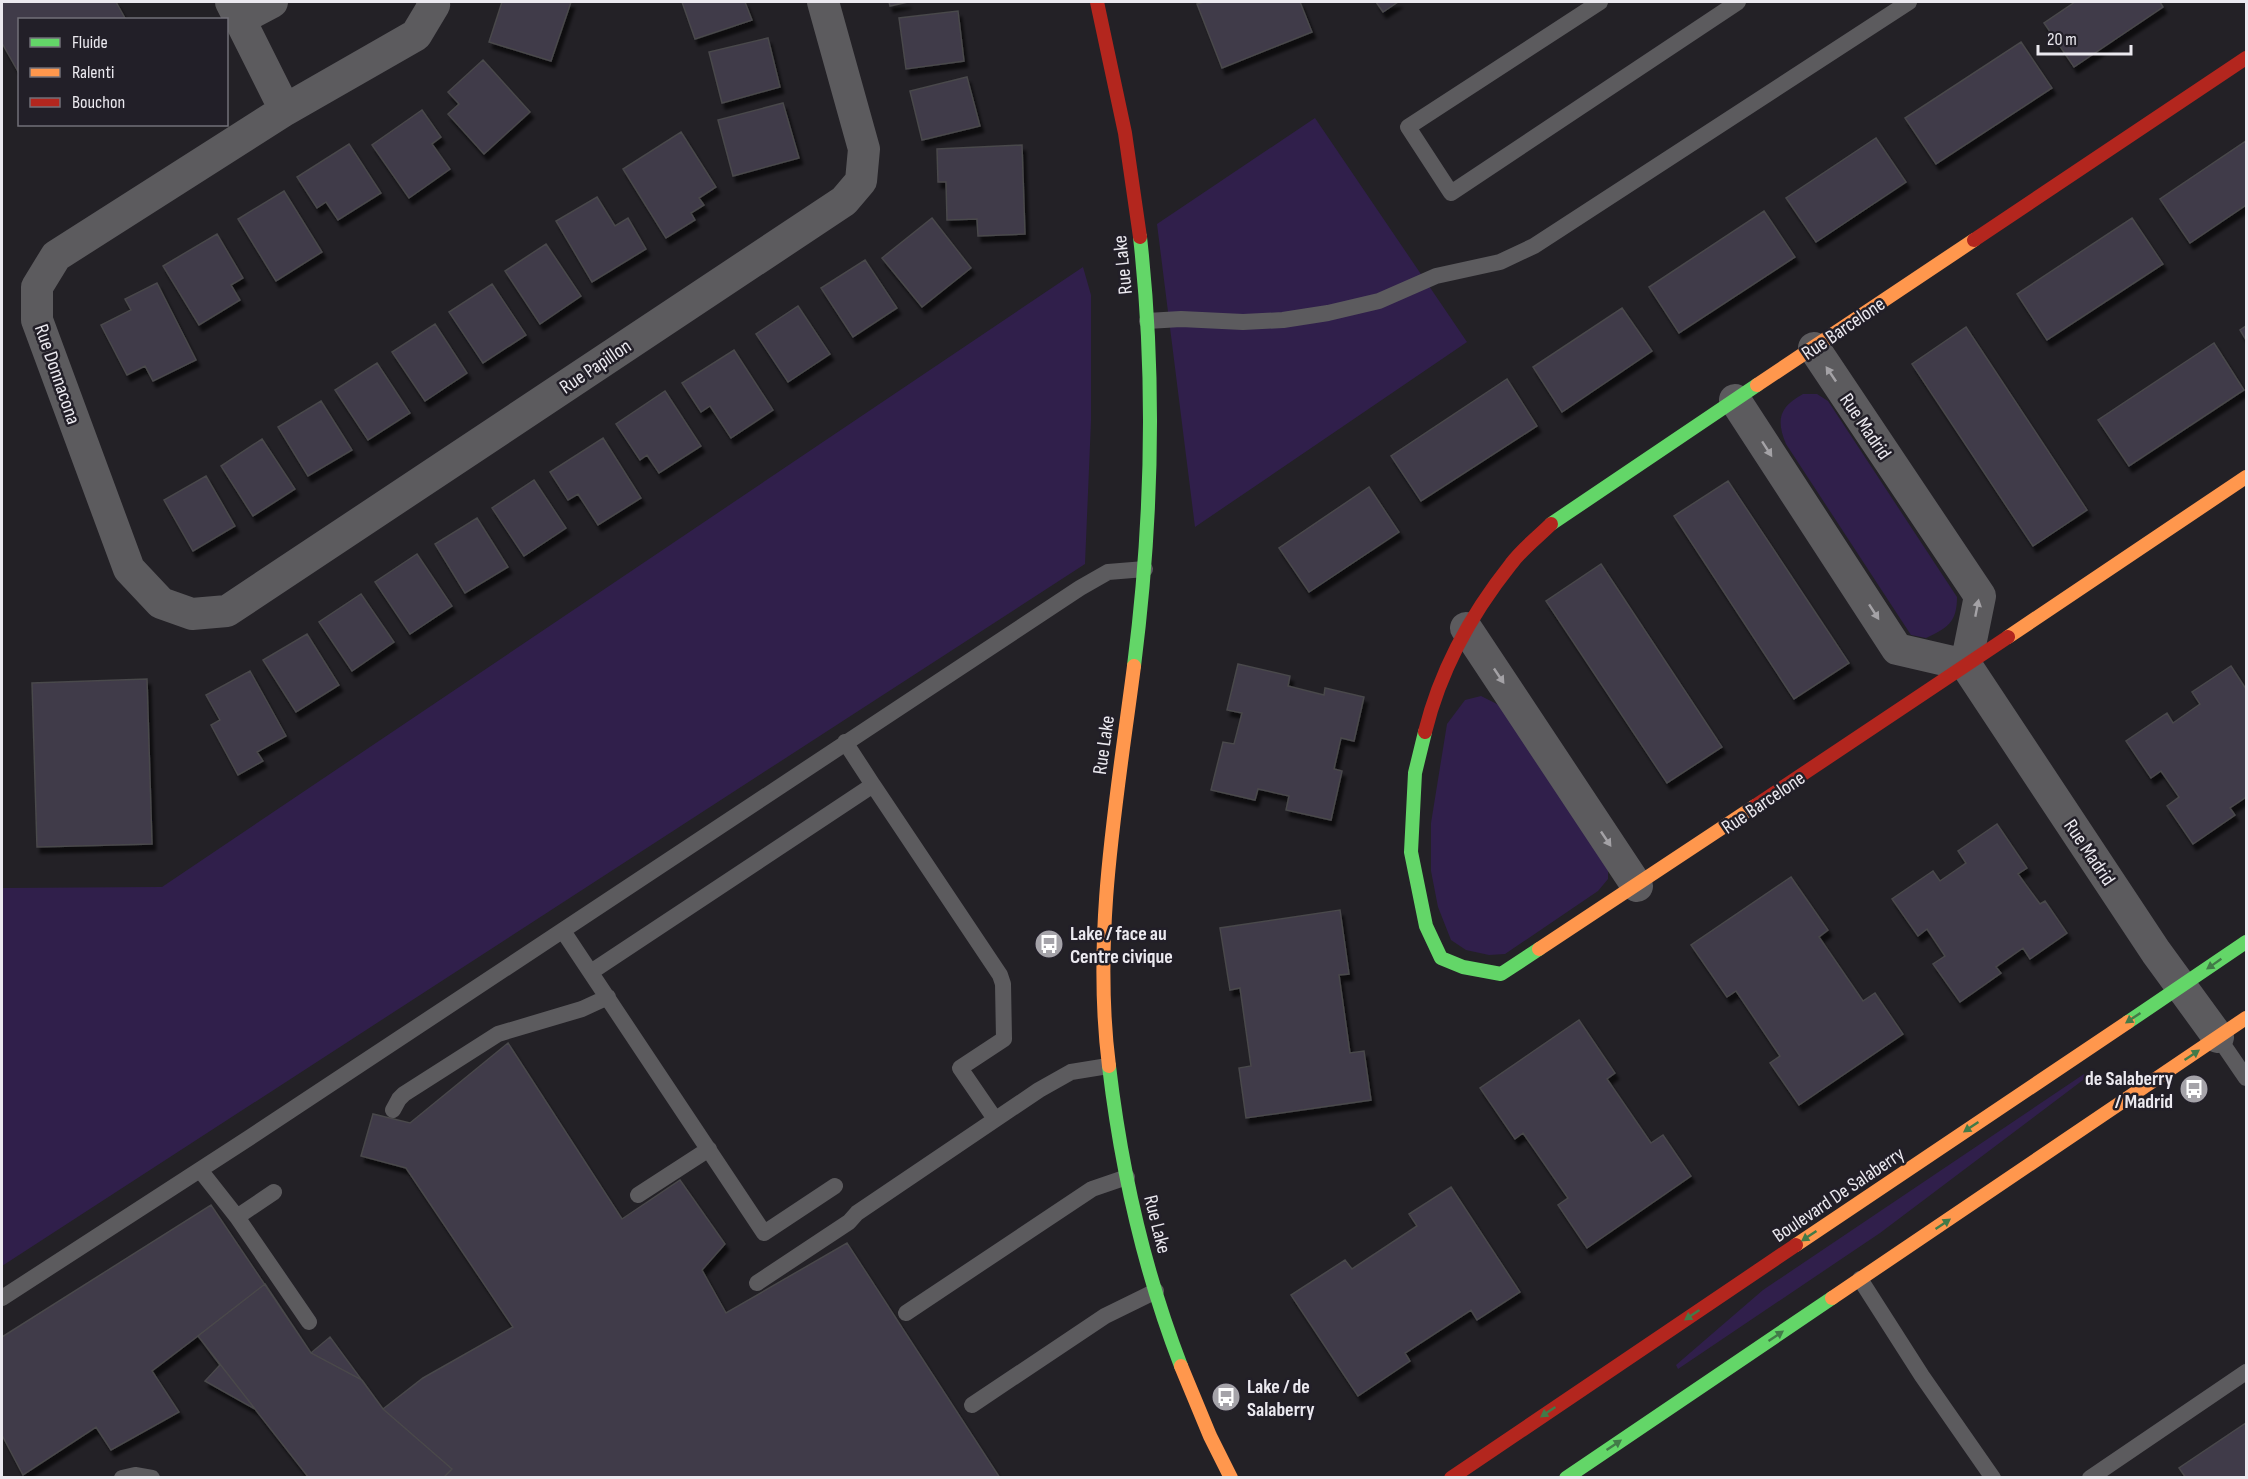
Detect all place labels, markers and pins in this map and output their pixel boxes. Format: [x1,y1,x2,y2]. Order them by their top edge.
place label: Lake / face au Centre civique [1070,922,1173,969]
bus stop icon: Lake / face au Centre civique [1033,928,1065,960]
place label: de Salaberry / Madrid [2085,1067,2174,1114]
bus stop icon: de Salaberry / Madrid [2178,1073,2210,1105]
place label: Lake / de Salaberry [1247,1375,1315,1422]
bus stop icon: Lake / de Salaberry [1210,1381,1242,1413]

